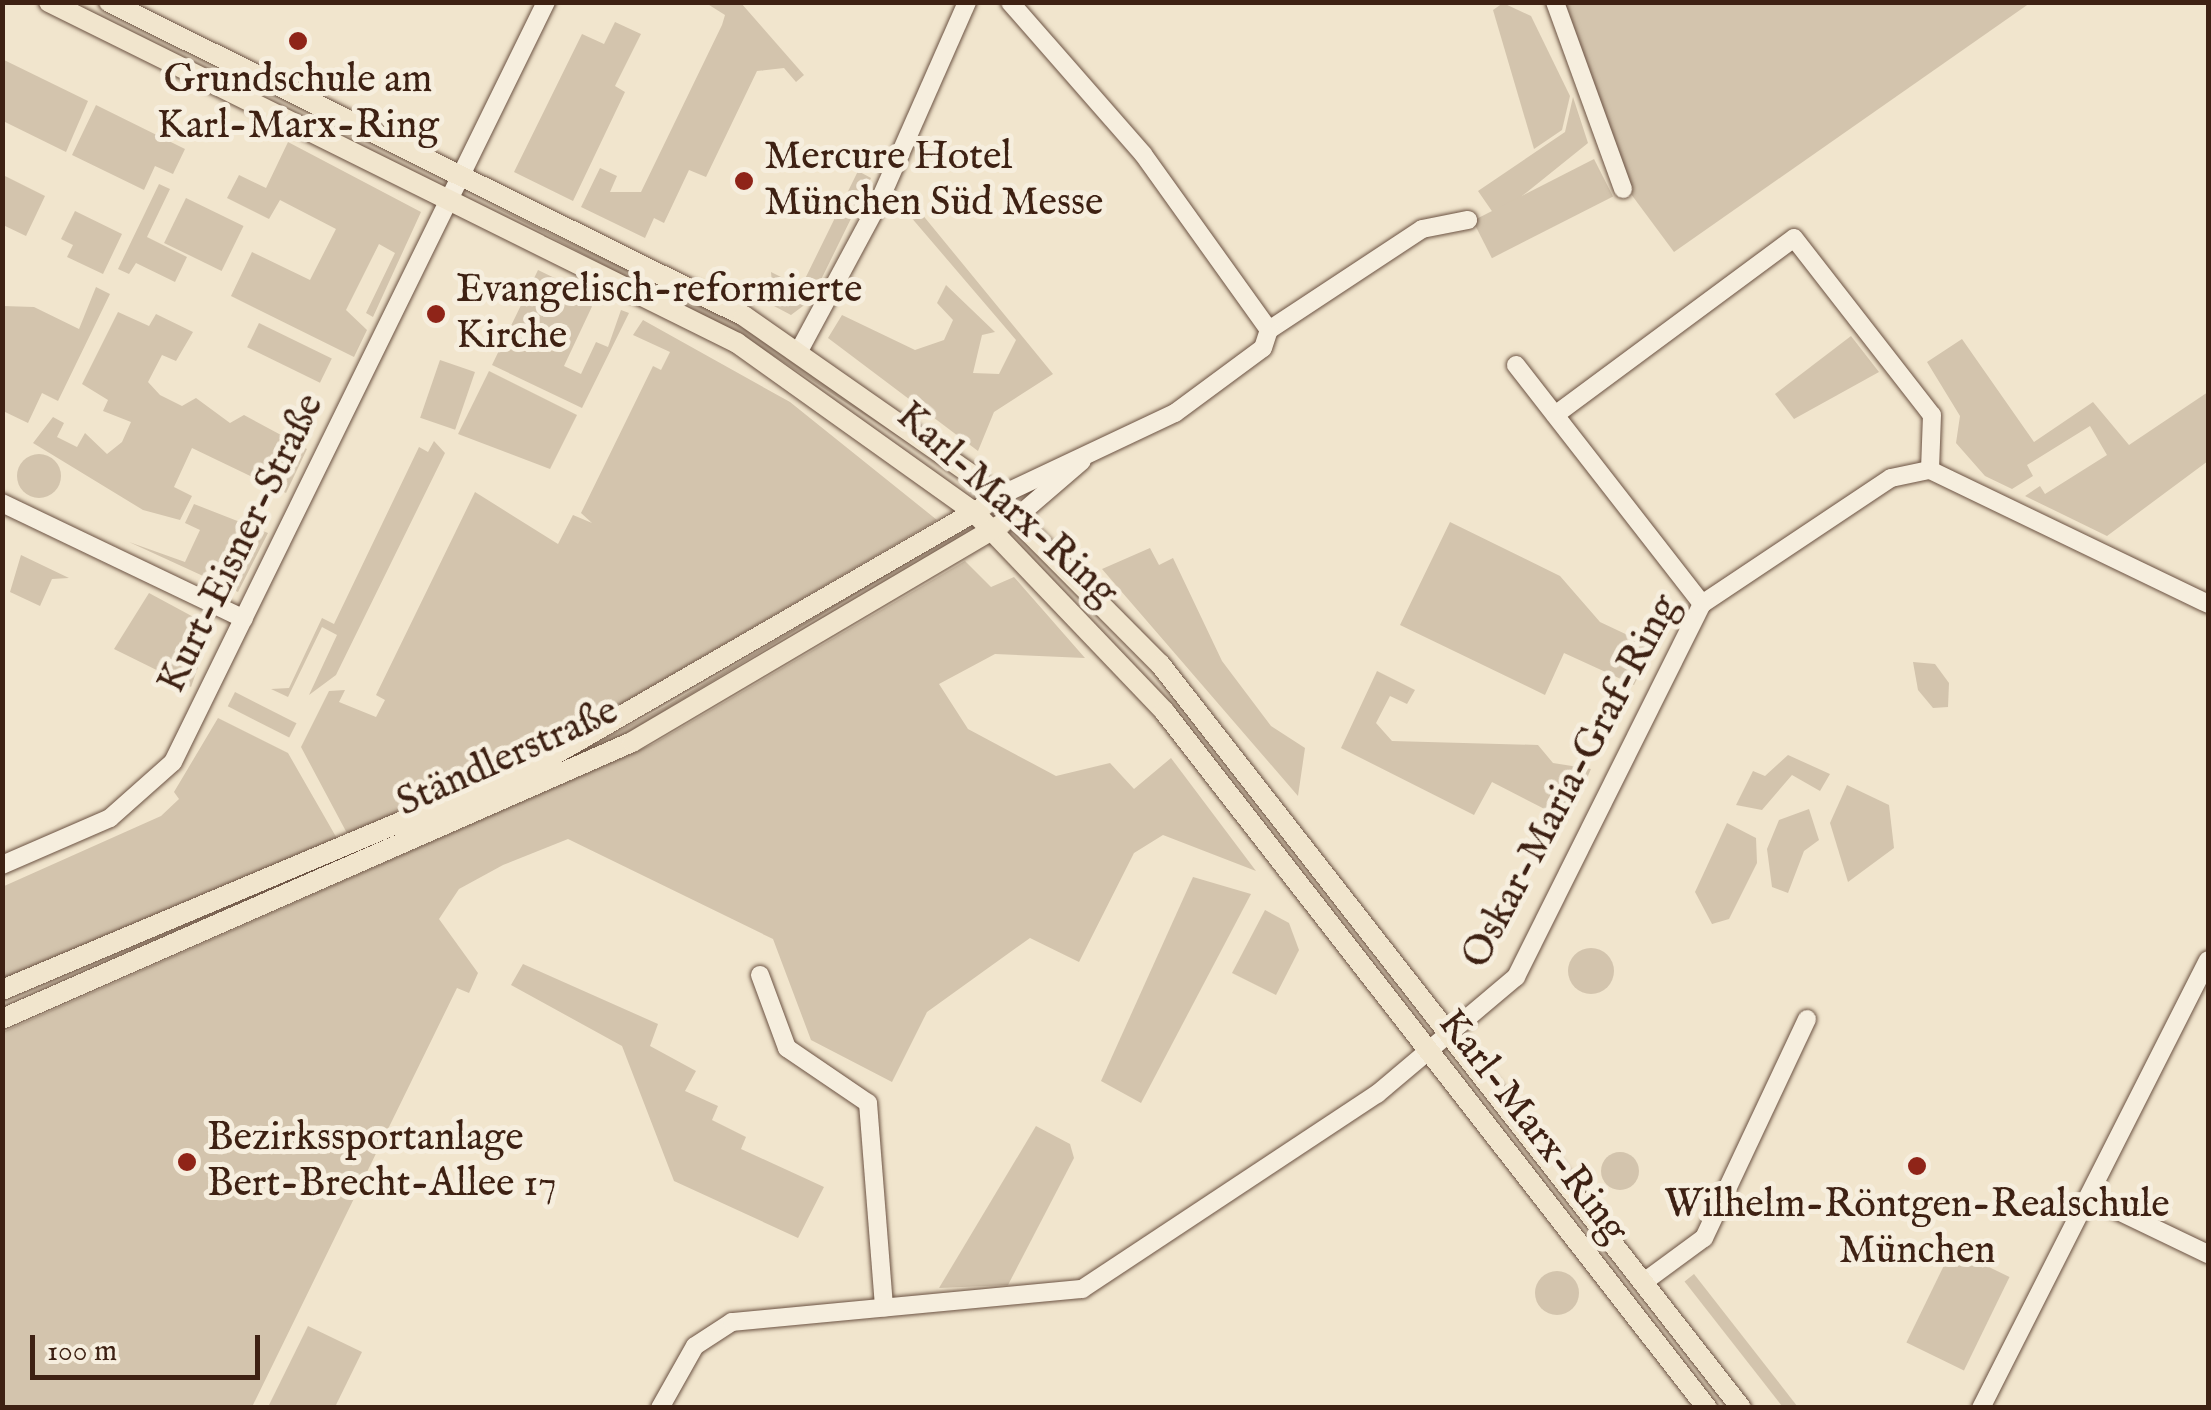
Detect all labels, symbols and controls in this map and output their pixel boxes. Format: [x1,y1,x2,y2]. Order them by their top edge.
marker: Grundschule am Karl-Marx-Ring [287,30,309,52]
place label: Grundschule am Karl-Marx-Ring [157,57,439,151]
place label: Mercure Hotel München Süd Messe [764,134,1103,228]
marker: Mercure Hotel München Süd Messe [733,170,755,192]
place label: Evangelisch-reformierte Kirche [456,267,862,361]
marker: Evangelisch-reformierte Kirche [425,303,447,325]
street label: Kurt-Eisner-Straße [149,386,335,702]
street label: Karl-Marx-Ring [885,393,1127,617]
street label: Oskar-Maria-Graf-Ring [1453,587,1691,977]
street label: Ständlerstraße [390,688,626,828]
street label: Karl-Marx-Ring [1426,1001,1638,1253]
place label: Bezirkssportanlage Bert-Brecht-Allee 17 [207,1115,557,1209]
marker: Bezirkssportanlage Bert-Brecht-Allee 17 [176,1151,198,1173]
marker: Wilhelm-Röntgen-Realschule München [1906,1155,1928,1177]
place label: Wilhelm-Röntgen-Realschule München [1664,1182,2170,1276]
scale bar [35,1315,265,1377]
text: 100 m [47,1333,117,1371]

